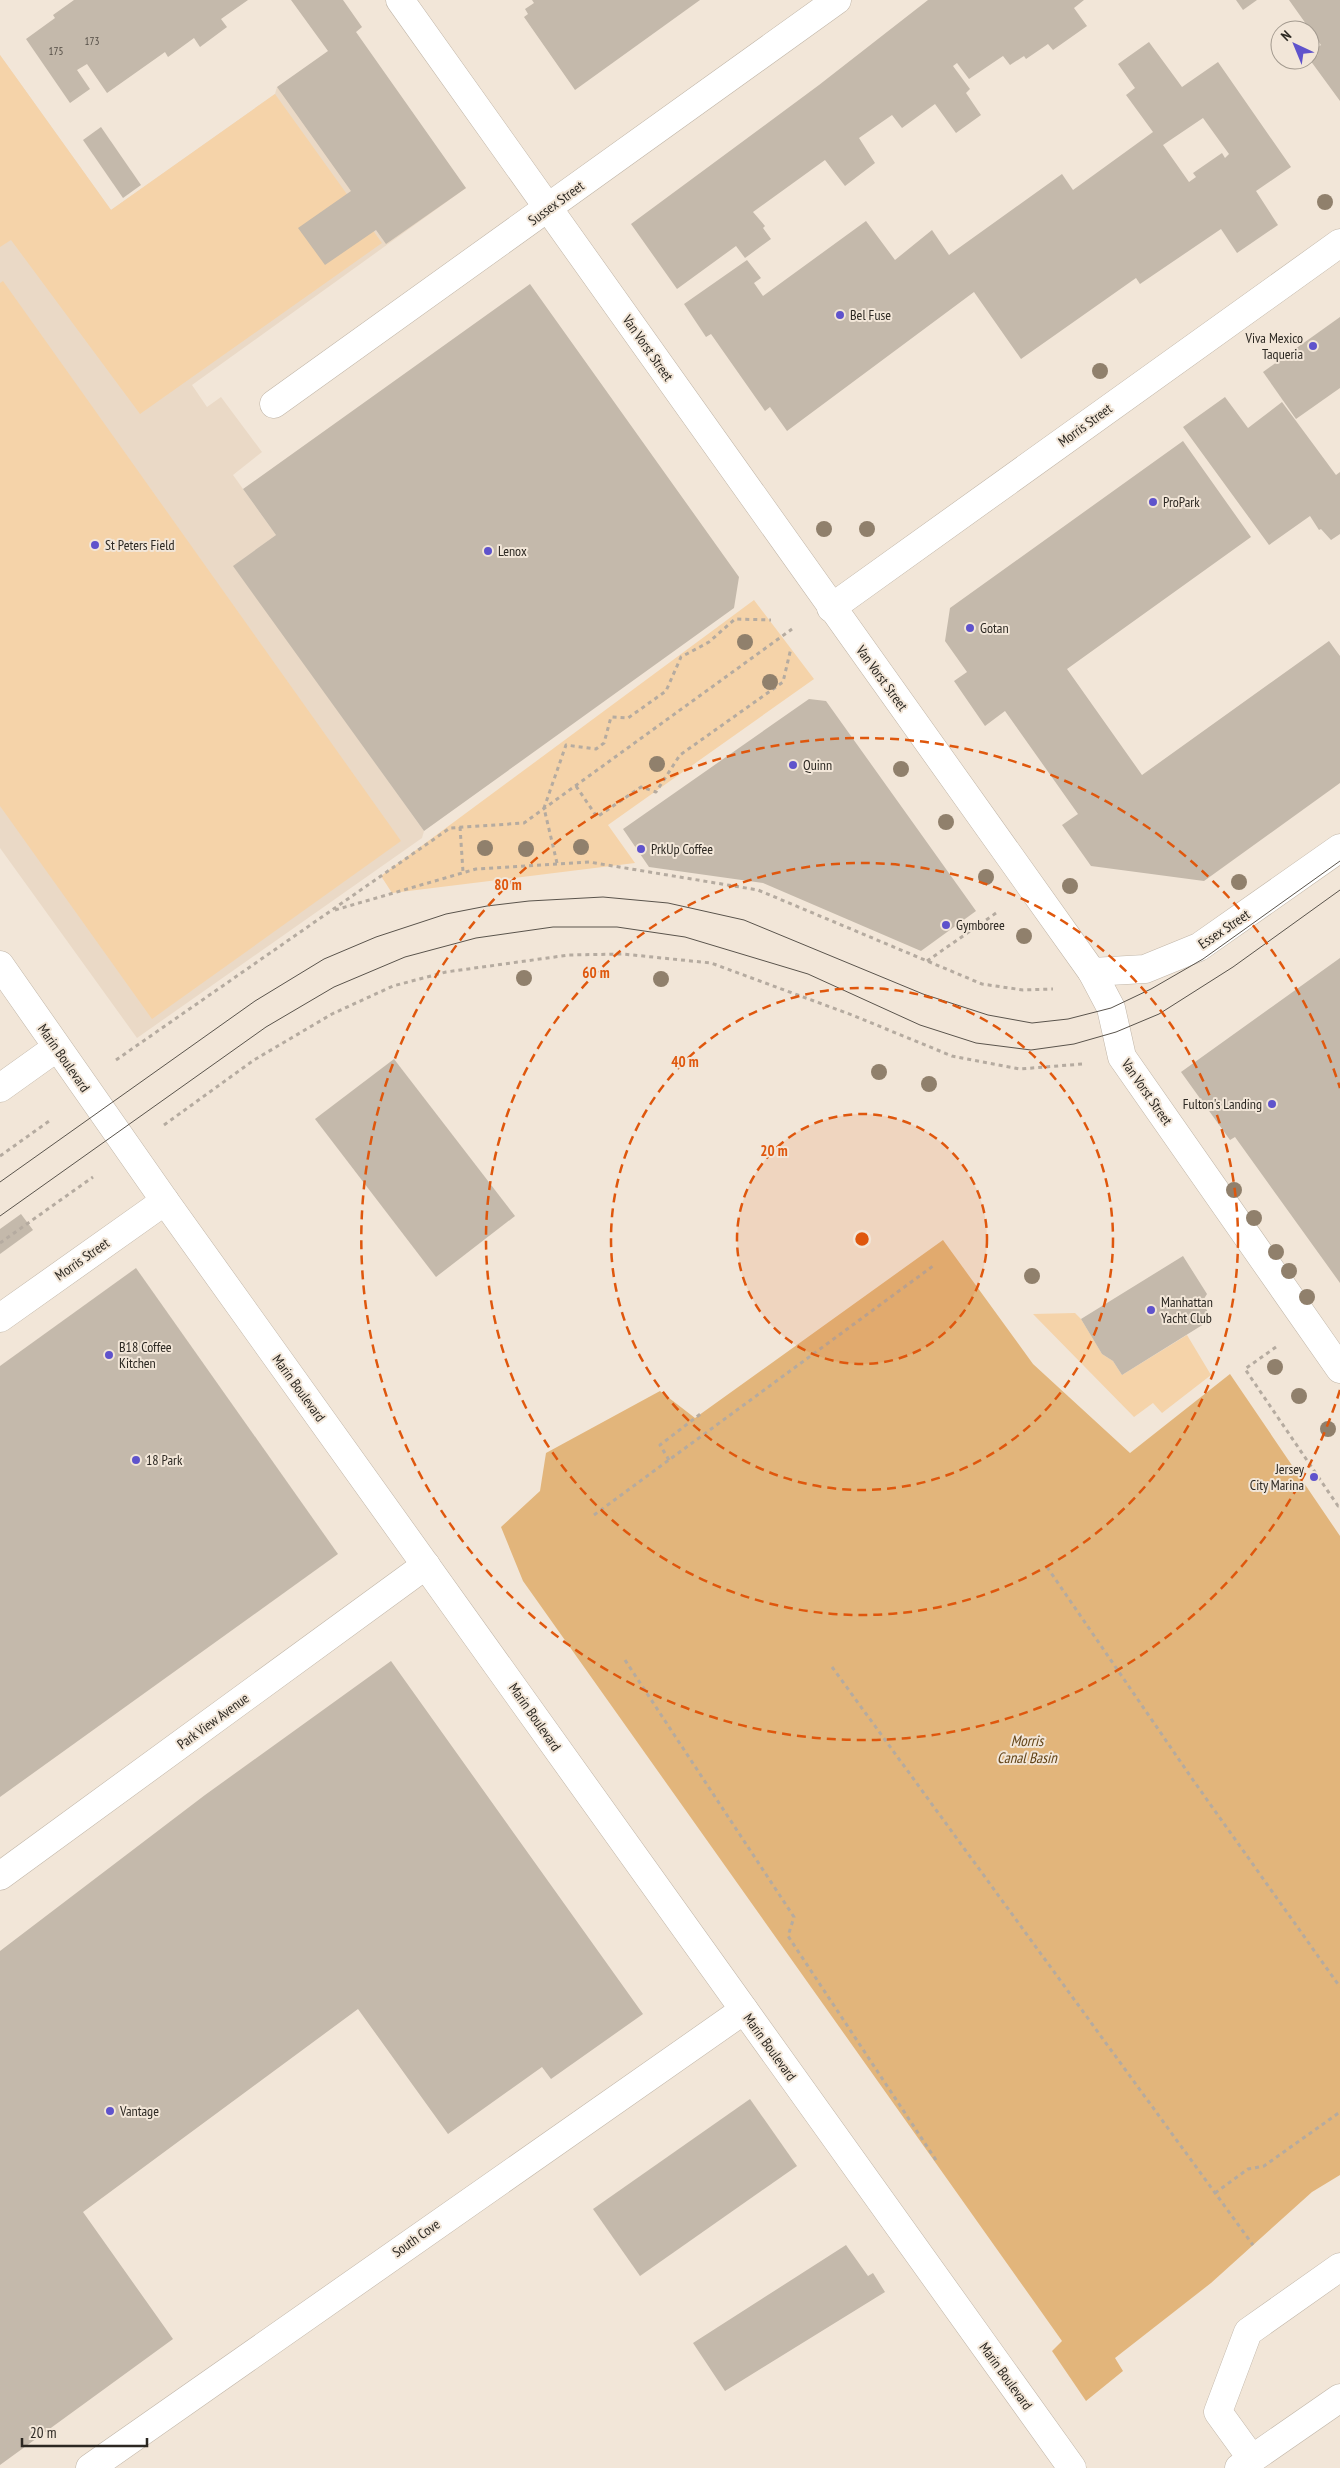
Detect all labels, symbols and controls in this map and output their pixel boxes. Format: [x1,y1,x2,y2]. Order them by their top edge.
north arrow [1270,20,1320,70]
text: N [1277,27,1295,45]
house number: 173 [85,34,99,48]
house number: 175 [49,44,63,58]
street label: Sussex Street [525,177,587,229]
place label: Bel Fuse [850,306,891,324]
marker: Bel Fuse [834,309,846,321]
street label: Van Vorst Street [618,311,677,385]
place label: Viva Mexico Taqueria [1244,329,1303,363]
marker: Viva Mexico Taqueria [1307,340,1319,352]
street label: Morris Street [1054,399,1116,451]
place label: ProPark [1163,493,1200,511]
marker: ProPark [1147,496,1159,508]
place label: St Peters Field [105,536,174,554]
marker: St Peters Field [89,539,101,551]
place label: Lenox [498,542,527,560]
marker: Lenox [482,545,494,557]
place label: Gotan [980,619,1009,637]
marker: Gotan [964,622,976,634]
street label: Van Vorst Street [852,641,912,714]
place label: Quinn [803,756,832,774]
marker: Quinn [787,759,799,771]
place label: PrkUp Coffee [651,840,713,858]
marker: PrkUp Coffee [635,843,647,855]
text: 80 m [494,875,522,894]
street label: Essex Street [1195,905,1253,953]
place label: Gymboree [956,916,1005,934]
marker: Gymboree [940,919,952,931]
text: 60 m [582,963,610,982]
street label: Marin Boulevard [34,1020,94,1096]
text: 40 m [671,1052,699,1071]
street label: Van Vorst Street [1117,1055,1176,1129]
place label: Fulton's Landing [1183,1095,1262,1113]
marker: Fulton's Landing [1266,1098,1278,1110]
text: 20 m [760,1141,788,1160]
centre of rings [853,1230,871,1248]
street label: Morris Street [51,1234,113,1284]
place label: Manhattan Yacht Club [1161,1293,1213,1327]
marker: Manhattan Yacht Club [1145,1304,1157,1316]
place label: B18 Coffee Kitchen [119,1338,172,1372]
marker: B18 Coffee Kitchen [103,1349,115,1361]
street label: Marin Boulevard [269,1351,329,1425]
place label: 18 Park [146,1451,183,1469]
marker: 18 Park [130,1454,142,1466]
place label: Jersey City Marina [1250,1460,1305,1494]
marker: Jersey City Marina [1308,1471,1320,1483]
street label: Marin Boulevard [505,1679,565,1755]
street label: Park View Avenue [174,1689,253,1753]
water label: Morris Canal Basin [997,1731,1058,1767]
street label: Marin Boulevard [740,2010,800,2084]
place label: Vantage [119,2102,159,2120]
marker: Vantage [104,2105,116,2117]
street label: South Cove [389,2215,444,2261]
street label: Marin Boulevard [976,2339,1036,2413]
scale bar [22,2416,148,2448]
text: 20 m [30,2423,56,2442]

